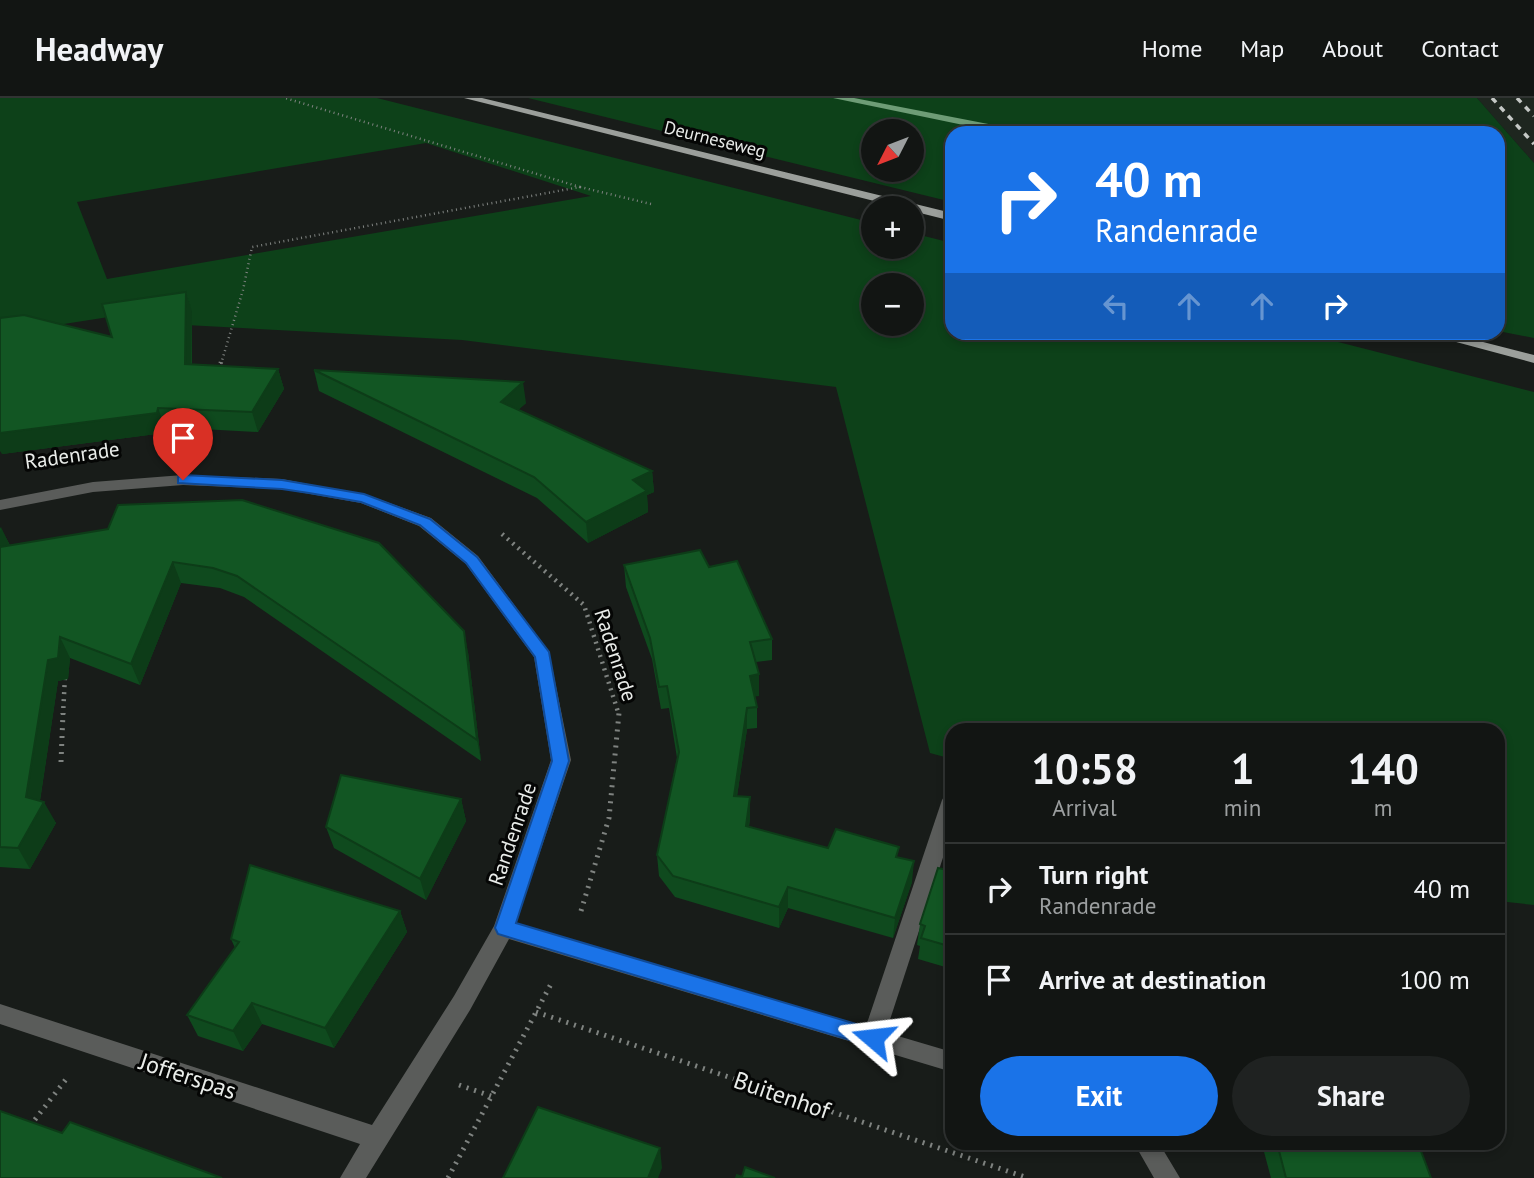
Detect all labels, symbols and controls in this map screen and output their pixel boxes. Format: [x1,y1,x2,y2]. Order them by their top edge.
text: Headway [35,27,163,70]
text: Home [1142,33,1202,64]
text: Map [1240,33,1284,64]
text: About [1322,33,1383,64]
text: Contact [1421,33,1499,64]
street label: Deurneseweg [662,115,768,163]
north arrow [861,119,924,182]
map controls [861,119,924,336]
text: 40 m [1095,147,1202,211]
icon: right [980,154,1071,245]
button: + [861,196,924,259]
text: Randenrade [1095,209,1258,251]
button: − [861,273,924,336]
icon: left [1097,287,1135,325]
icon: ahead [1170,287,1208,325]
icon: ahead [1243,287,1281,325]
icon: right [1316,287,1354,325]
pin [153,408,213,480]
icon: arrive [164,419,202,457]
street label: Radenrade [23,435,121,475]
street label: Radenrade [588,605,644,705]
text: 10:58 [1031,741,1138,796]
text: 1 [1231,741,1254,796]
text: 140 [1347,741,1419,796]
street label: Randenrade [482,779,542,889]
text: Arrival [1052,793,1117,822]
text: min [1224,793,1261,822]
text: m [1374,793,1392,822]
text: Turn right [1039,858,1148,891]
icon: right [980,870,1018,908]
text: 40 m [1414,872,1470,905]
text: Randenrade [1039,891,1156,920]
icon: arrive [980,961,1018,999]
text: Arrive at destination [1039,963,1266,996]
text: 100 m [1399,963,1470,996]
position arrow [836,1001,910,1075]
street label: Jofferspas [135,1045,240,1106]
button: Exit [980,1056,1218,1136]
button: Share [1232,1056,1470,1136]
street label: Buitenhof [730,1064,836,1126]

